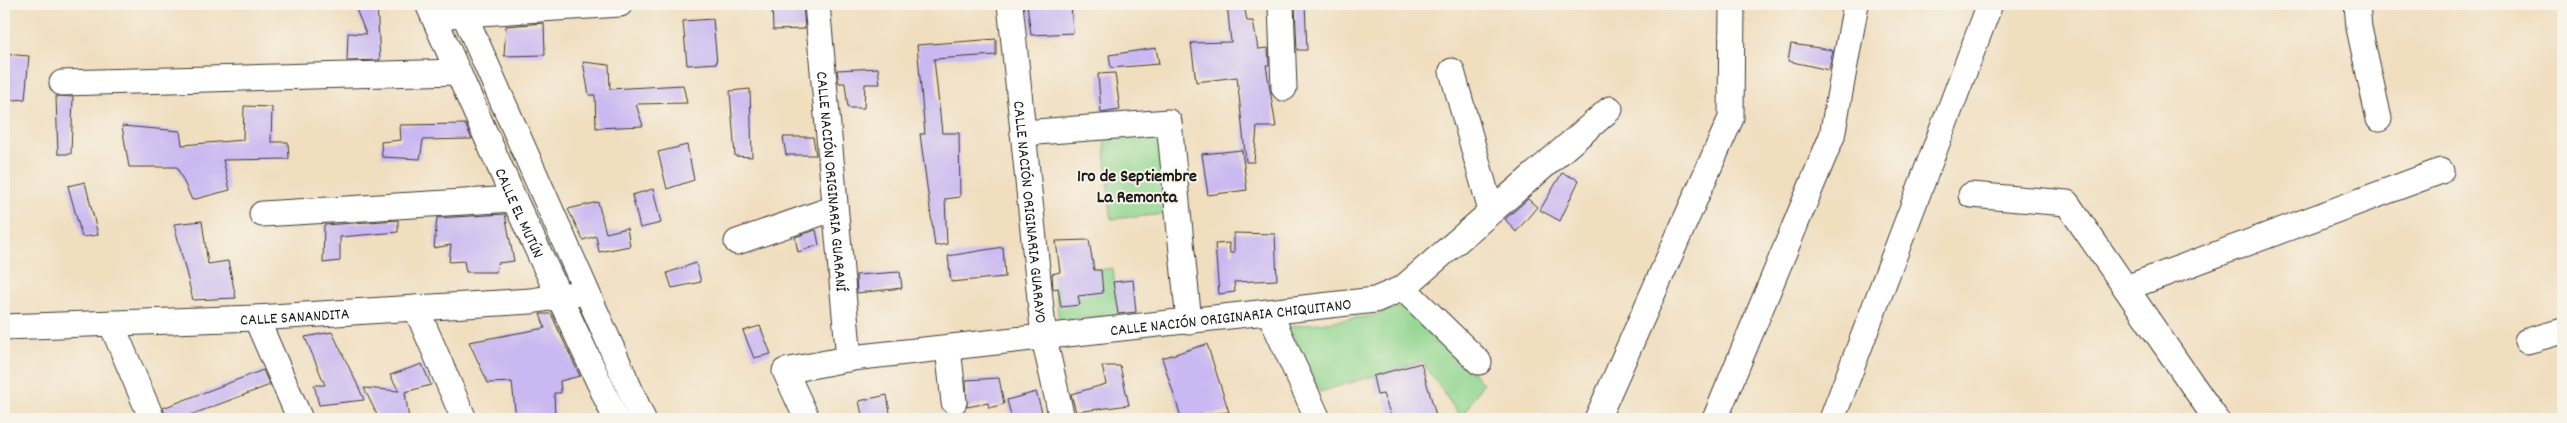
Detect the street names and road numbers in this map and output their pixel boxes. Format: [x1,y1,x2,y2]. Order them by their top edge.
street label: CALLE NACIÓN ORIGINARIA GUARANÍ [809,70,852,293]
street label: CALLE NACIÓN ORIGINARIA GUARAYO [1006,100,1051,325]
street label: CALLE EL MUTÚN [488,165,549,262]
street label: CALLE NACIÓN ORIGINARIA CHIQUITANO [1109,294,1353,343]
street label: CALLE SANANDITA [240,303,351,333]

